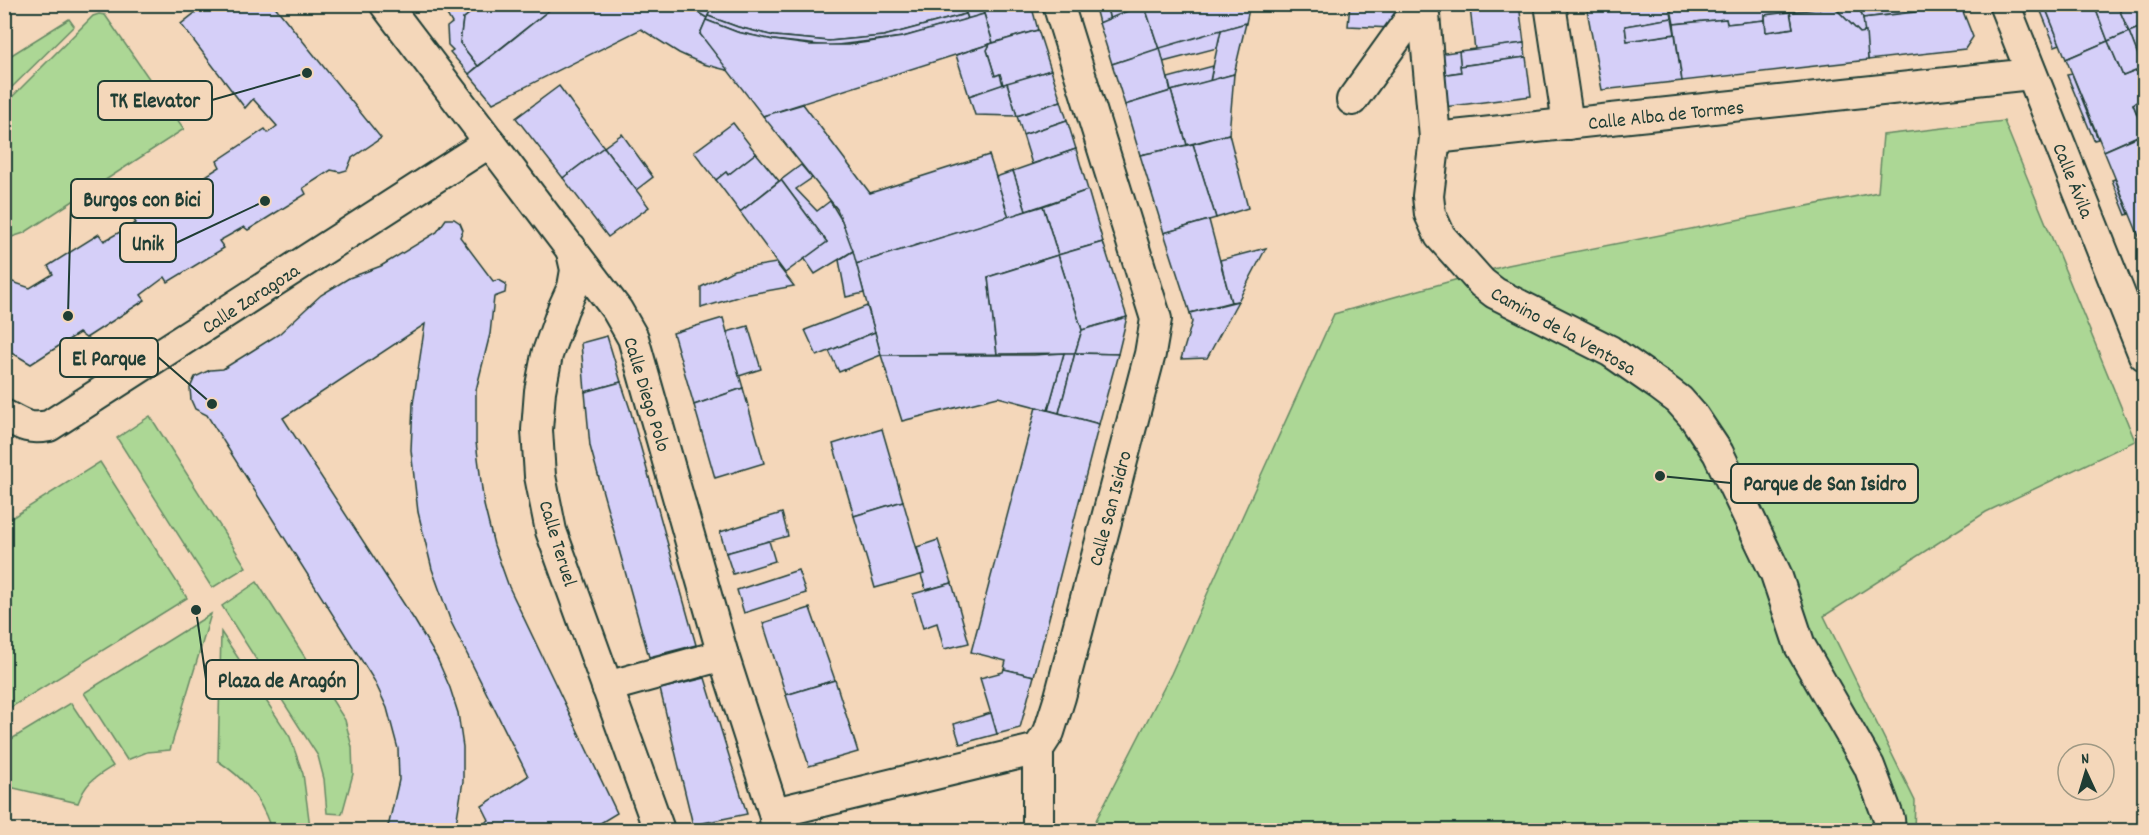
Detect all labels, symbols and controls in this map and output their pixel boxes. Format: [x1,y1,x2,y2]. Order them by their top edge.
callout: TK Elevator [98,81,212,120]
text: TK Elevator [110,88,201,118]
street label: Calle Alba de Tormes [1587,95,1746,139]
street label: Calle Ávila [2044,139,2099,223]
callout: Burgos con Bici [71,179,213,218]
text: Burgos con Bici [83,187,201,217]
callout: Unik [120,223,176,262]
text: Unik [132,231,165,261]
street label: Calle Zaragoza [197,258,307,343]
street label: Camino de la Ventosa [1485,281,1641,385]
street label: Calle Diego Polo [614,334,676,456]
callout: El Parque [60,338,158,377]
text: El Parque [72,346,146,376]
street label: Calle San Isidro [1083,448,1141,569]
callout: Parque de San Isidro [1731,464,1918,503]
text: Parque de San Isidro [1743,471,1907,501]
street label: Calle Teruel [530,497,583,591]
callout: Plaza de Aragón [206,660,358,699]
text: Plaza de Aragón [218,668,346,698]
north arrow [2056,742,2116,802]
text: N [2080,748,2090,771]

